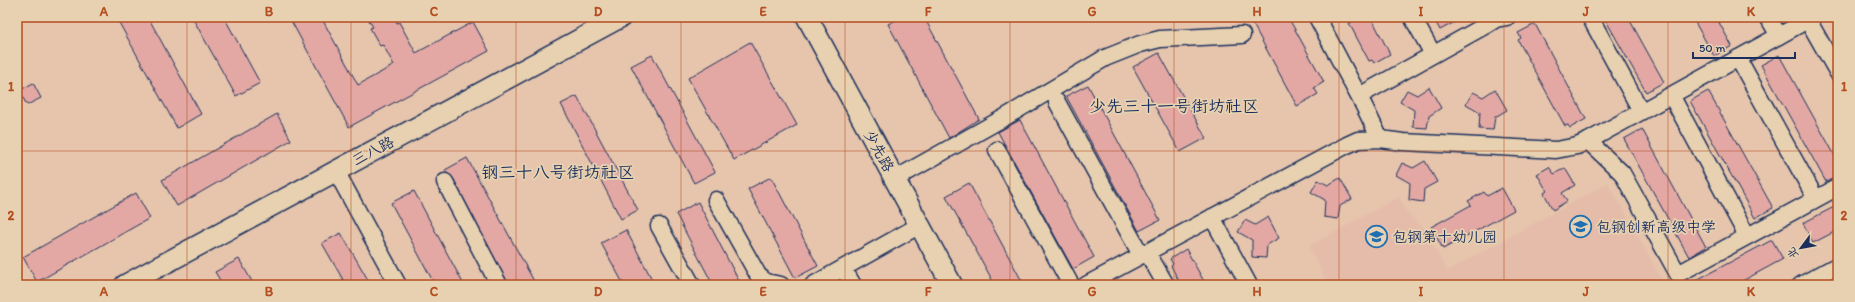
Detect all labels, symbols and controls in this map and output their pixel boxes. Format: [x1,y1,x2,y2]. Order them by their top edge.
text: A [99,4,109,19]
text: B [265,4,274,19]
text: C [430,4,439,19]
text: D [594,4,603,19]
text: E [759,4,767,19]
text: F [925,4,932,19]
text: G [1088,4,1097,19]
text: H [1253,4,1262,19]
text: I [1419,4,1424,19]
text: J [1582,4,1590,19]
text: K [1747,4,1756,19]
scale bar [1693,34,1795,60]
text: 50 m [1699,41,1725,55]
text: 1 [8,79,14,94]
text: 1 [1841,79,1847,94]
district label: 少先三十一号街坊社区 [1089,96,1259,116]
street label: 少先路 [860,127,898,175]
street label: 三八路 [349,132,397,170]
district label: 钢三十八号街坊社区 [482,162,635,182]
text: 2 [8,208,15,223]
text: 2 [1841,208,1848,223]
school or university icon: 包钢创新高级中学 [1567,214,1593,240]
place label: 包钢创新高级中学 [1596,218,1716,236]
school or university icon: 包钢第十幼儿园 [1364,224,1390,250]
place label: 包钢第十幼儿园 [1392,228,1497,246]
north arrow [1781,228,1821,268]
text: 北 [1785,245,1801,261]
text: A [99,284,109,299]
text: B [265,284,274,299]
text: C [430,284,439,299]
text: D [594,284,603,299]
text: E [759,284,767,299]
text: F [925,284,932,299]
text: G [1088,284,1097,299]
text: H [1253,284,1262,299]
text: I [1419,284,1424,299]
text: J [1582,284,1590,299]
text: K [1747,284,1756,299]

